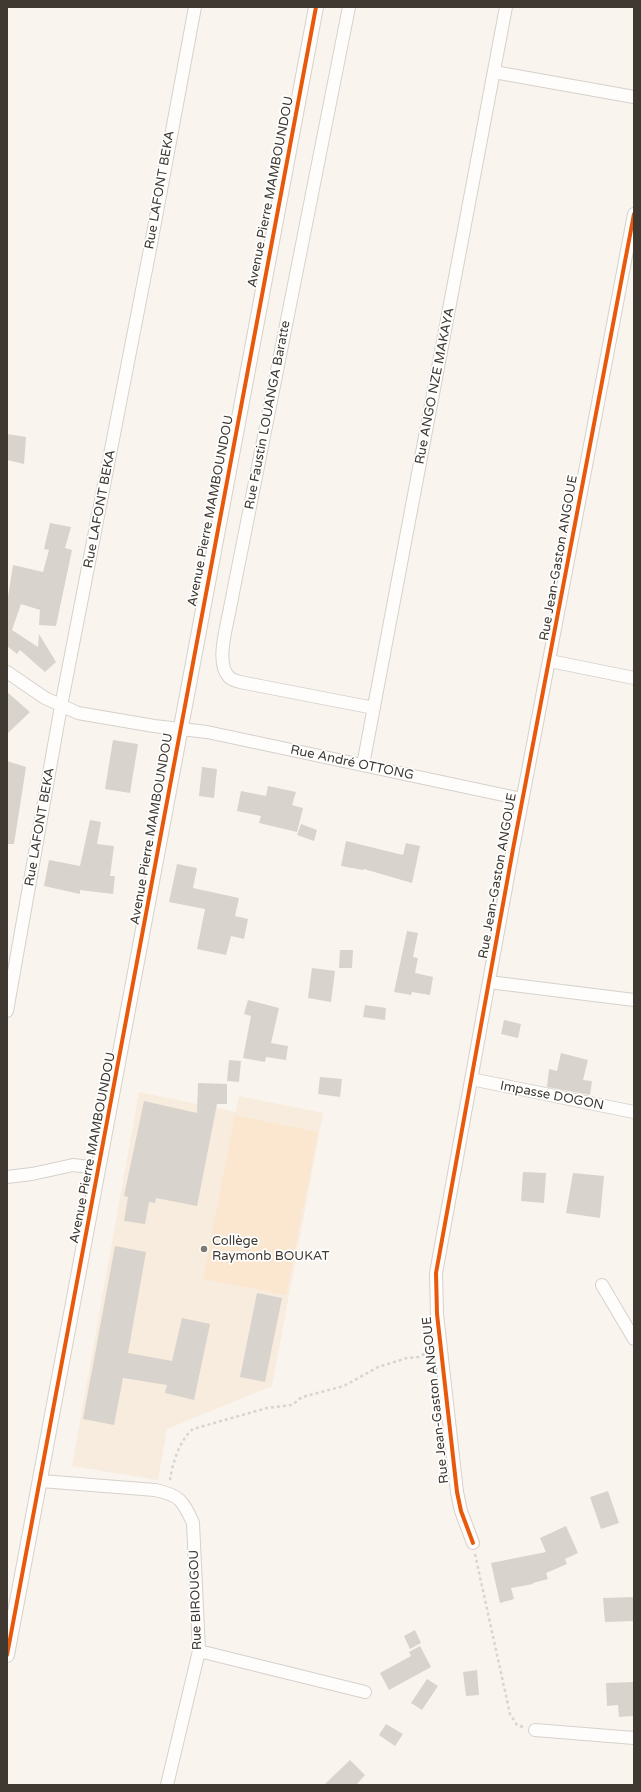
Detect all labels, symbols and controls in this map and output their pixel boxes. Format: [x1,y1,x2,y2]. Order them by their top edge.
street label: Avenue Pierre MAMBOUNDOU [245,95,297,289]
street label: Rue LAFONT BEKA [142,129,178,251]
street label: Rue ANGO NZE MAKAYA [412,306,458,466]
street label: Rue Faustin LOUANGA Baratte [242,319,294,511]
street label: Avenue Pierre MAMBOUNDOU [185,414,237,608]
street label: Rue LAFONT BEKA [81,449,119,569]
street label: Rue Jean-Gaston ANGOUE [537,474,581,642]
street label: Avenue Pierre MAMBOUNDOU [127,732,177,926]
street label: Rue André OTTONG [289,742,415,784]
street label: Rue LAFONT BEKA [22,766,58,888]
street label: Rue Jean-Gaston ANGOUE [476,792,520,960]
street label: Avenue Pierre MAMBOUNDOU [67,1051,119,1245]
street label: Impasse DOGON [499,1078,605,1114]
place label: Collège Raymonb BOUKAT [212,1234,329,1265]
marker: Collège Raymonb BOUKAT [199,1244,209,1254]
street label: Rue Jean-Gaston ANGOUE [419,1316,453,1484]
street label: Rue BIROUGOU [186,1549,206,1651]

